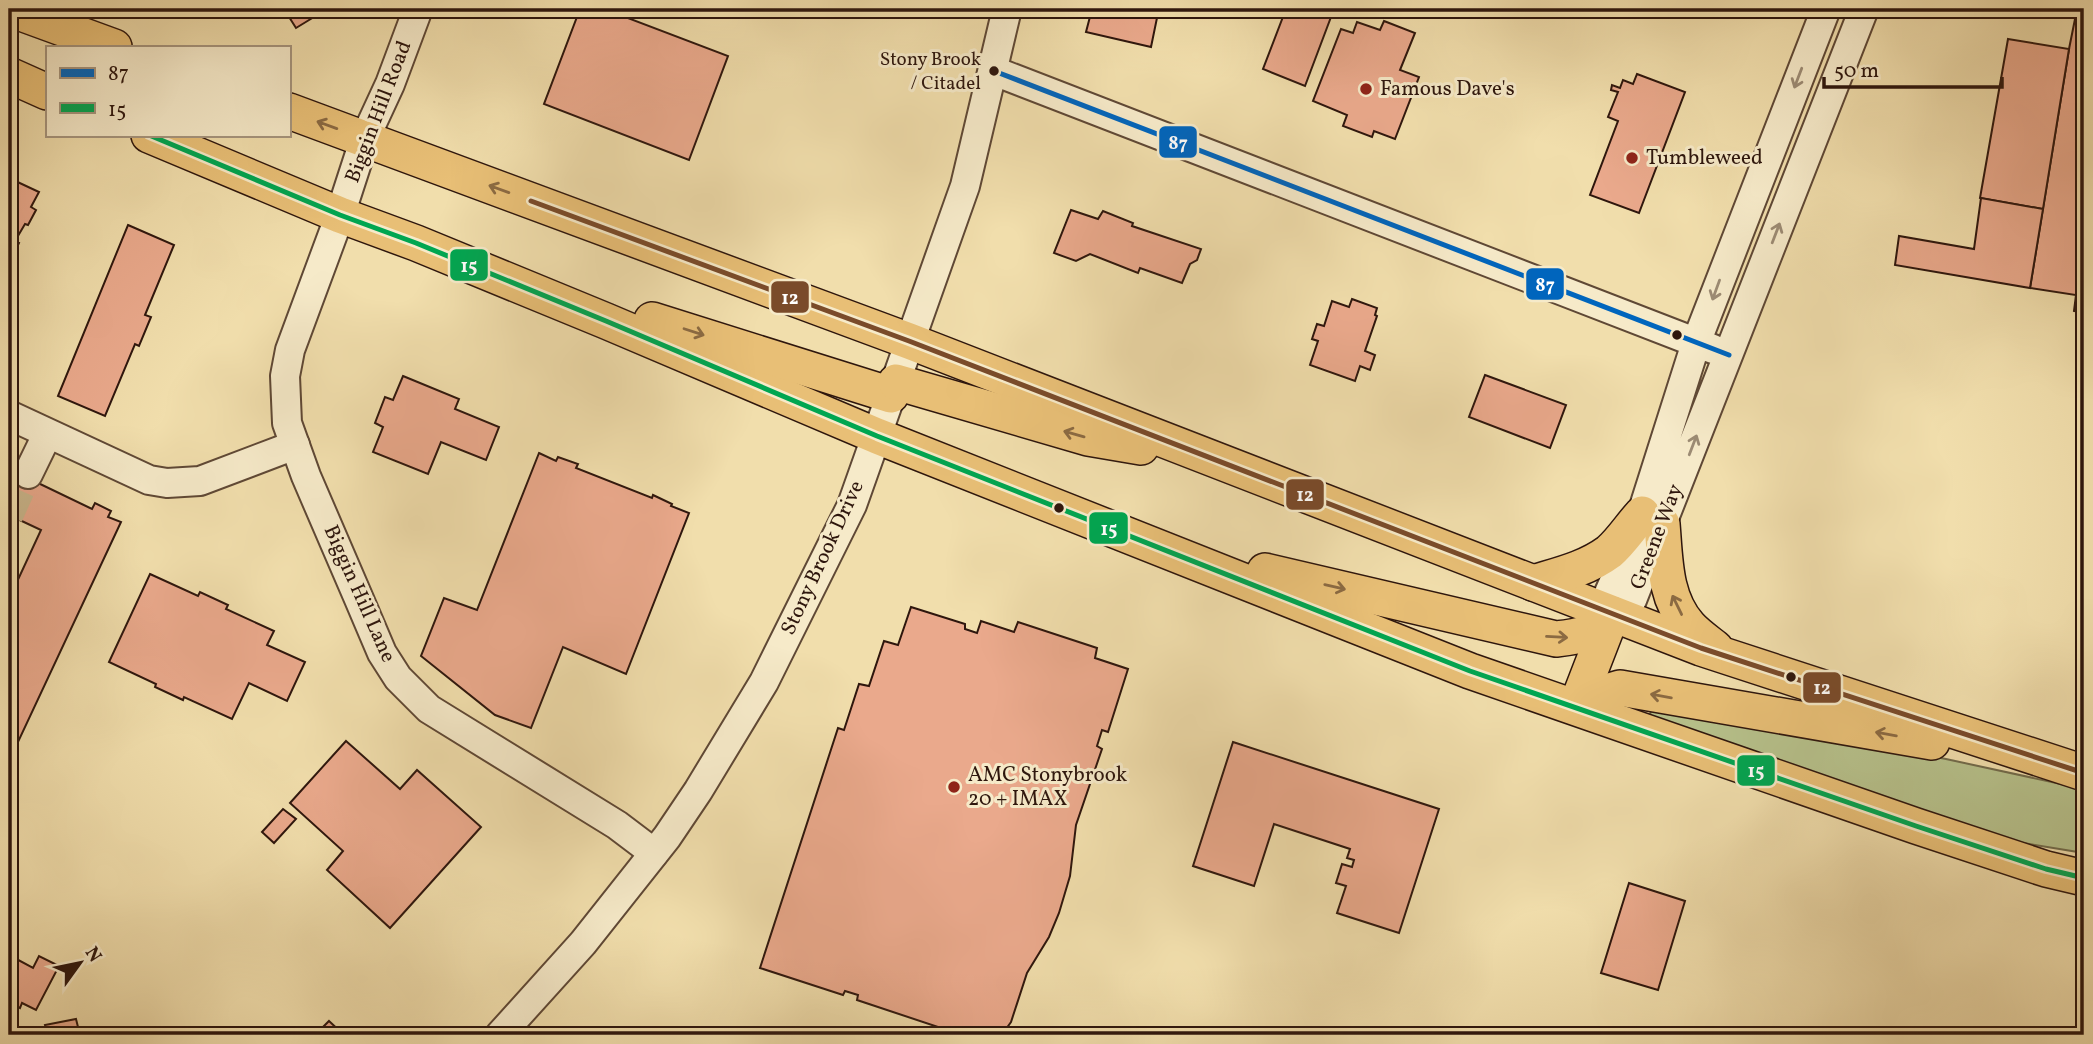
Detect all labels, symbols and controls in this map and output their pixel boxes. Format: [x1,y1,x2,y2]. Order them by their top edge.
street label: Biggin Hill Road [339,37,419,187]
legend [46,46,290,136]
scale bar [1824,46,2002,90]
place label: Stony Brook / Citadel [880,47,981,97]
text: 50 m [1834,57,1879,86]
text: 87 [108,60,129,89]
marker: Stony Brook / Citadel [987,64,1001,78]
one-way arrow [1791,67,1804,88]
place label: Famous Dave's [1380,75,1515,104]
marker: Famous Dave's [1358,81,1374,97]
text: 15 [108,96,126,125]
one-way arrow [316,117,338,130]
line badge: 87 [1158,125,1198,159]
text: 87 [1168,131,1188,157]
place label: Tumbleweed [1646,144,1763,173]
marker: Tumbleweed [1624,150,1640,166]
one-way arrow [489,182,511,195]
one-way arrow [1771,223,1784,245]
line badge: 15 [449,248,489,282]
text: 15 [461,254,477,280]
line badge: 87 [1525,267,1565,301]
text: 87 [1535,273,1555,299]
one-way arrow [1708,278,1721,300]
line badge: 12 [770,280,810,314]
text: 12 [781,286,799,312]
one-way arrow [682,327,704,339]
unlabelled marker [1670,328,1684,342]
one-way arrow [1063,427,1085,440]
one-way arrow [1688,435,1701,457]
street label: Stony Brook Drive [774,476,872,640]
line badge: 12 [1285,478,1325,511]
street label: Greene Way [1624,479,1691,594]
text: 12 [1296,483,1314,509]
unlabelled marker [1052,501,1066,515]
line badge: 15 [1088,511,1129,545]
text: 15 [1101,517,1117,543]
street label: Biggin Hill Lane [316,521,402,667]
one-way arrow [1323,581,1346,595]
one-way arrow [1670,595,1683,616]
one-way arrow [1545,631,1568,644]
unlabelled marker [1784,670,1798,684]
line badge: 12 [1802,671,1842,704]
text: 12 [1813,676,1831,702]
one-way arrow [1650,689,1673,702]
one-way arrow [1875,727,1898,740]
line badge: 15 [1736,754,1776,787]
text: 15 [1748,759,1764,785]
place label: AMC Stonybrook 20 + IMAX [968,761,1128,814]
marker: AMC Stonybrook 20 + IMAX [946,779,962,795]
north arrow [46,928,116,998]
text: N [78,942,107,968]

